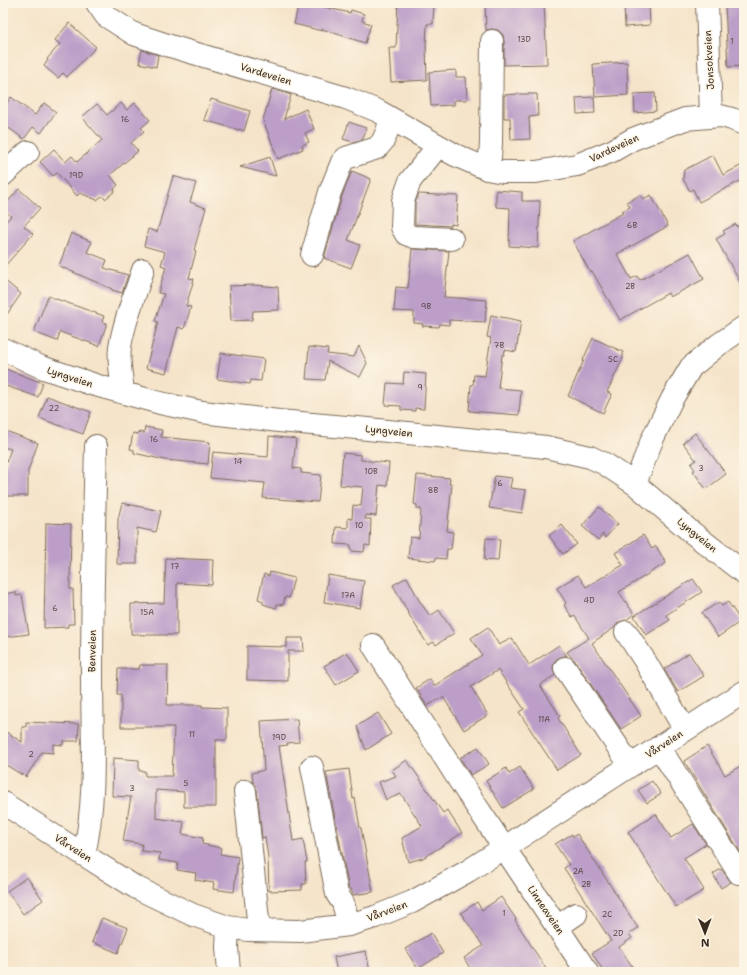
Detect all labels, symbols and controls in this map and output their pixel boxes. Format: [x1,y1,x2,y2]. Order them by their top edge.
street label: Jonsokveien [701,30,717,90]
house number: 13D [517,34,531,45]
house number: 1 [730,36,734,47]
street label: Vardeveien [239,60,293,88]
house number: 16 [121,114,130,125]
street label: Vardeveien [587,131,641,165]
house number: 19D [69,170,83,181]
house number: 6B [627,220,637,231]
house number: 2B [625,281,635,292]
house number: 9B [421,301,431,312]
house number: 7B [494,340,504,351]
house number: 5C [608,354,618,365]
street label: Lyngveien [45,363,95,391]
house number: 9 [417,382,423,393]
house number: 22 [49,403,60,414]
street label: Lyngveien [365,422,413,440]
house number: 16 [150,434,159,445]
house number: 14 [234,456,243,467]
house number: 3 [698,463,704,474]
house number: 10B [364,466,378,477]
house number: 6 [497,478,503,489]
house number: 8B [428,485,438,496]
street label: Lyngveien [674,515,720,555]
house number: 10 [355,520,363,531]
house number: 17 [171,561,180,572]
house number: 17A [341,590,355,601]
house number: 4D [584,595,594,606]
house number: 6 [52,603,58,614]
house number: 15A [140,607,154,618]
street label: Benveien [85,630,99,672]
house number: 11A [538,714,550,725]
street label: Vårveien [643,727,685,761]
house number: 11 [189,729,195,740]
house number: 19D [272,732,286,743]
house number: 2 [28,749,34,760]
house number: 5 [184,778,189,789]
house number: 3 [129,783,135,794]
street label: Vårveien [52,831,94,865]
house number: 2A [572,866,584,877]
house number: 2B [581,879,591,890]
street label: Linneaveien [525,883,567,937]
street label: Vårveien [365,897,409,925]
house number: 1 [502,908,506,919]
house number: 2C [602,909,612,920]
north arrow [685,913,725,953]
house number: 2D [613,928,623,939]
text: N [700,935,710,950]

